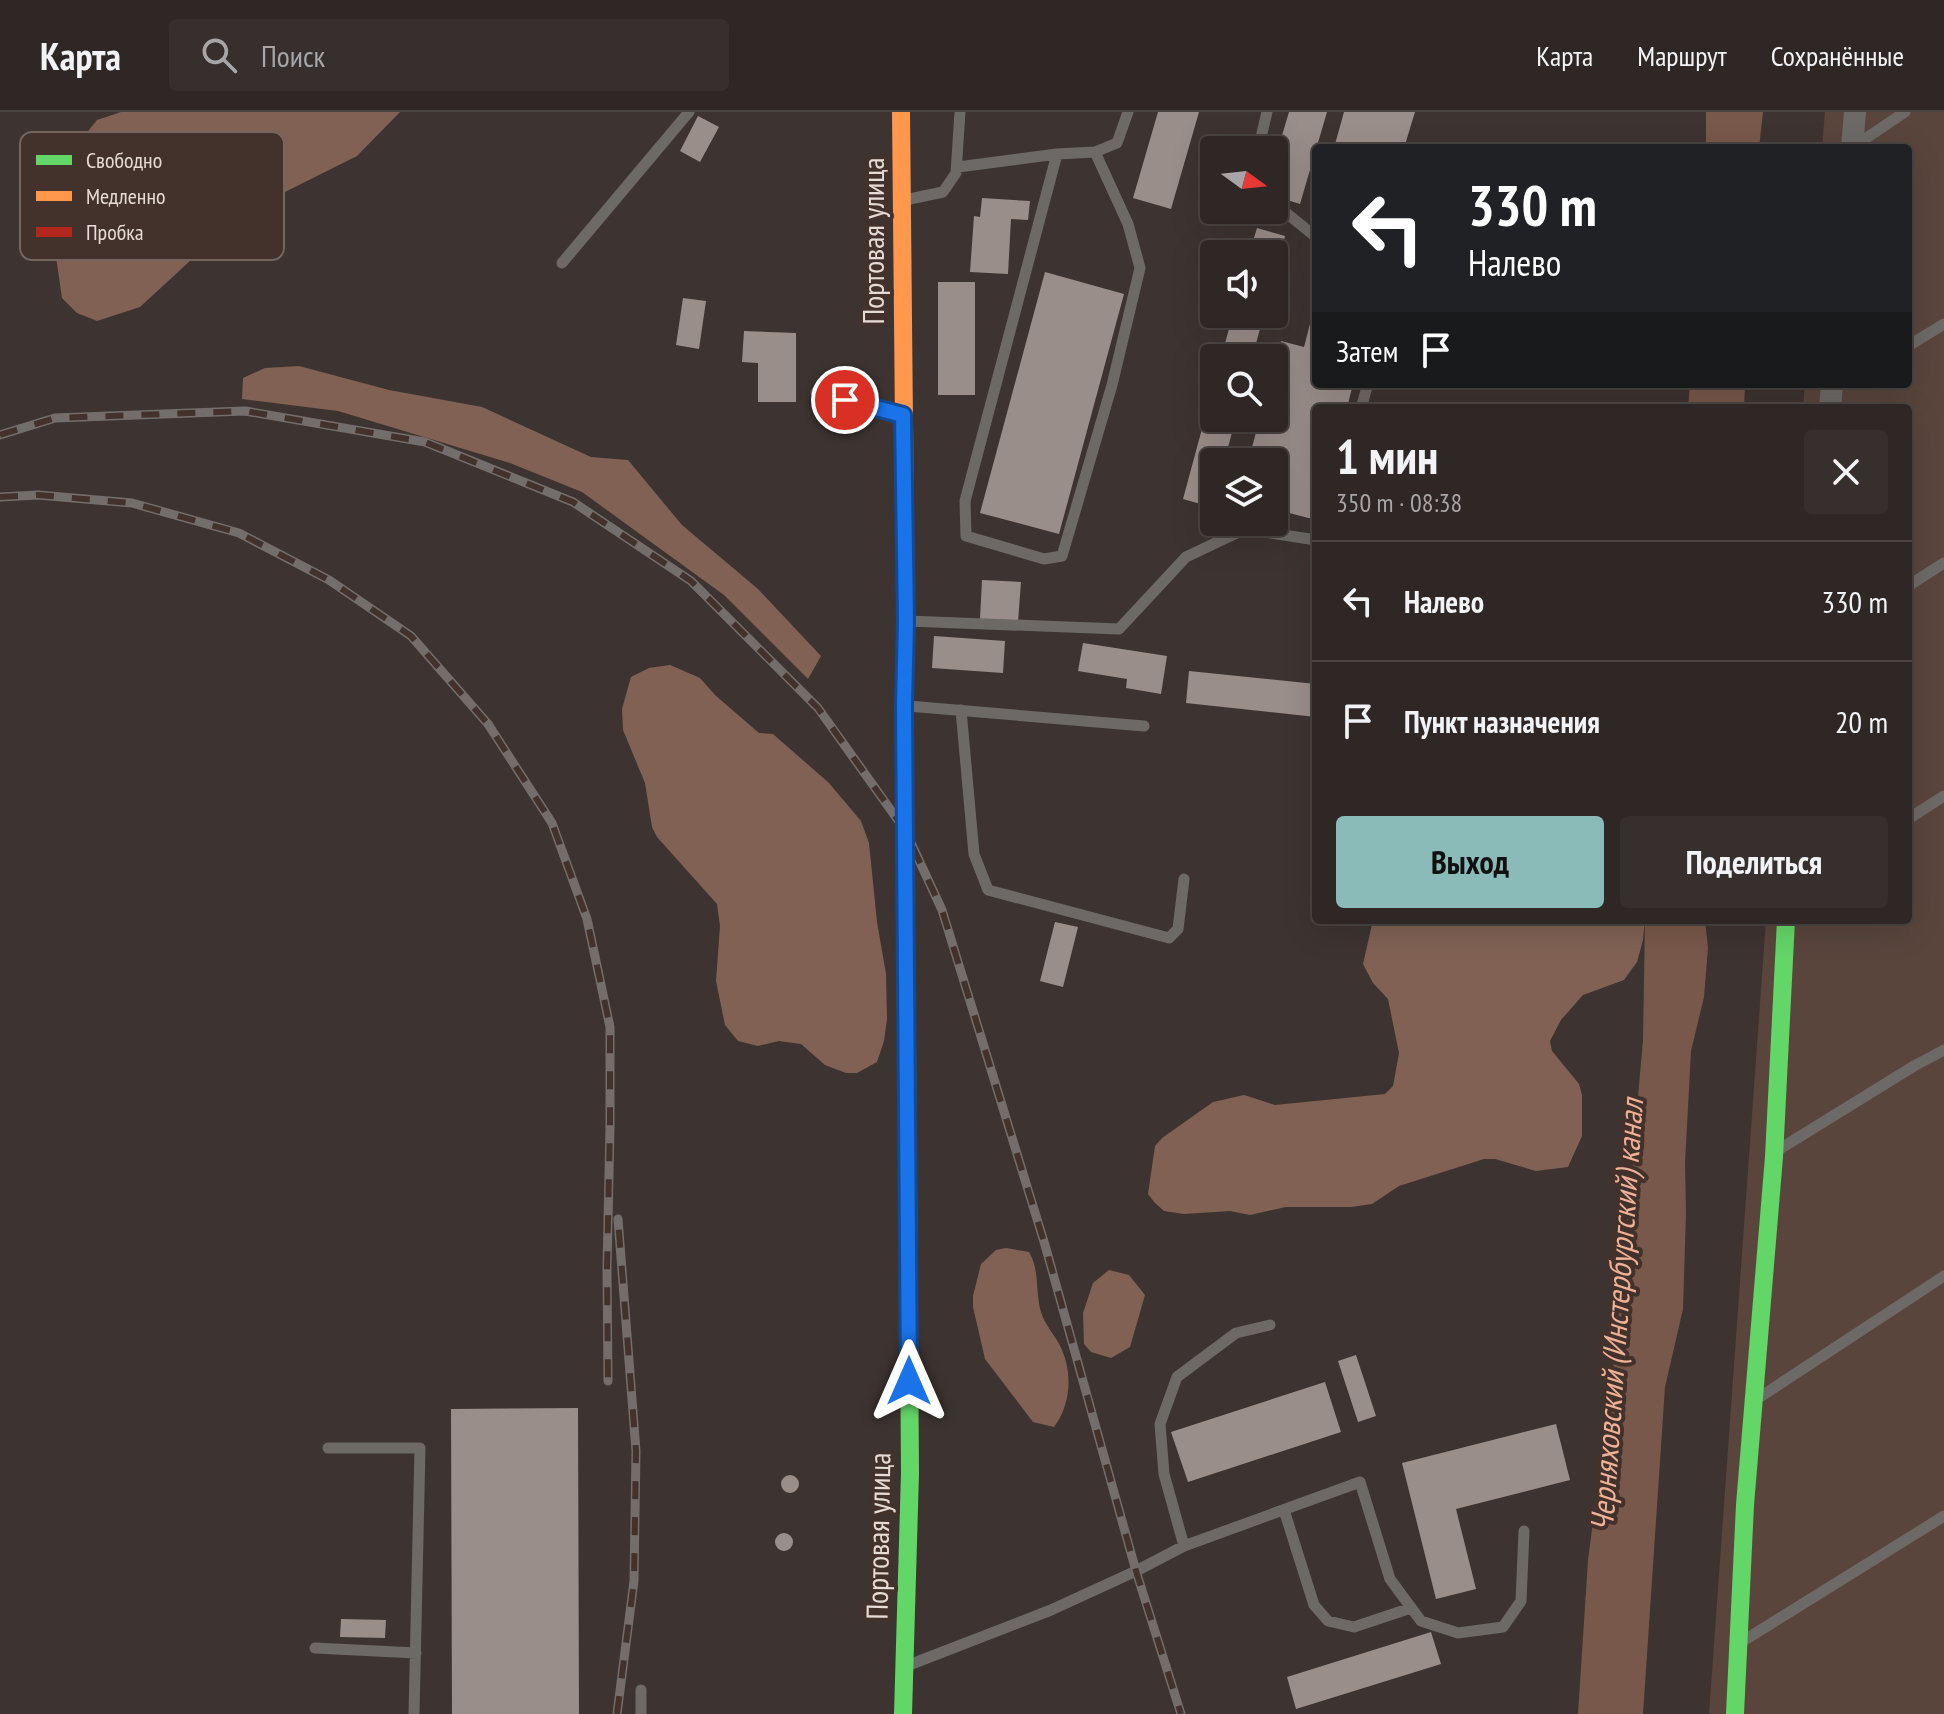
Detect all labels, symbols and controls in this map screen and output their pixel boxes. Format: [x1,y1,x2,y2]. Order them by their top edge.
search box [169,19,729,91]
text: Карта [40,31,121,80]
icon: search [197,33,241,77]
text: Поиск [261,36,325,75]
text: Карта [1536,37,1593,74]
text: Маршрут [1637,37,1727,74]
text: Сохранённые [1771,37,1904,74]
legend [20,132,284,260]
north arrow [1200,136,1288,224]
map controls [1200,136,1288,536]
text: Свободно [86,146,162,174]
street label: Портовая улица [853,157,892,325]
text: 330 m [1468,169,1597,241]
icon: left [1336,176,1440,280]
text: Медленно [86,182,165,210]
text: Пробка [86,218,143,246]
text: Налево [1468,239,1561,286]
button: sound [1200,240,1288,328]
icon: arrive [1414,328,1458,372]
text: Затем [1336,331,1398,370]
button: search [1200,344,1288,432]
pin [811,366,879,434]
icon: arrive [823,378,867,422]
text: 1 мин [1336,425,1438,487]
button: close [1804,430,1888,514]
button: layers [1200,448,1288,536]
text: 350 m · 08:38 [1336,486,1462,519]
icon: left [1336,579,1380,623]
text: Налево [1404,582,1484,621]
text: 330 m [1822,582,1888,621]
icon: arrive [1336,699,1380,743]
text: Пункт назначения [1404,702,1600,741]
text: 20 m [1835,702,1888,741]
button: Выход [1336,816,1604,908]
button: Поделиться [1620,816,1888,908]
water label: Черняховский (Инстербургский) канал [1580,1094,1652,1533]
position arrow [867,1339,951,1423]
street label: Портовая улица [857,1452,898,1620]

